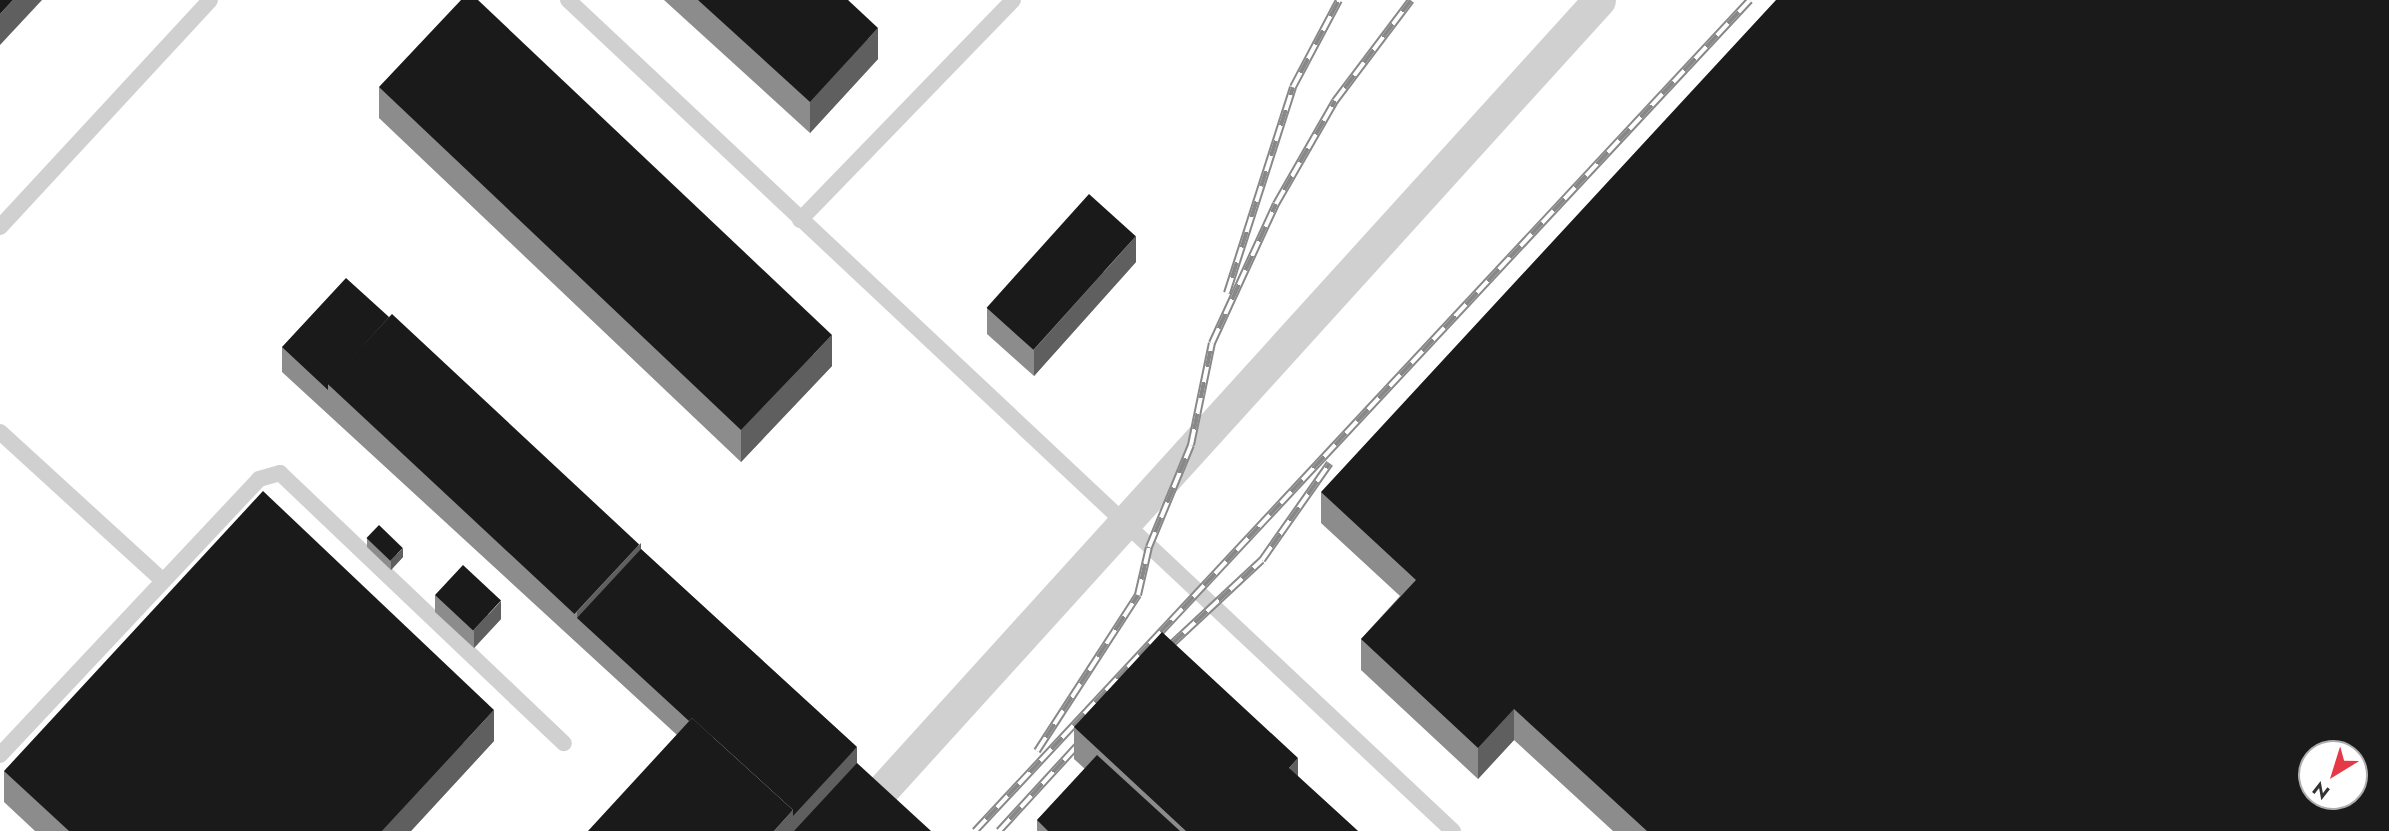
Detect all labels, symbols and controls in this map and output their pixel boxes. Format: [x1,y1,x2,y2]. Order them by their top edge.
north arrow [2298,740,2368,810]
text: N [2307,775,2335,806]

